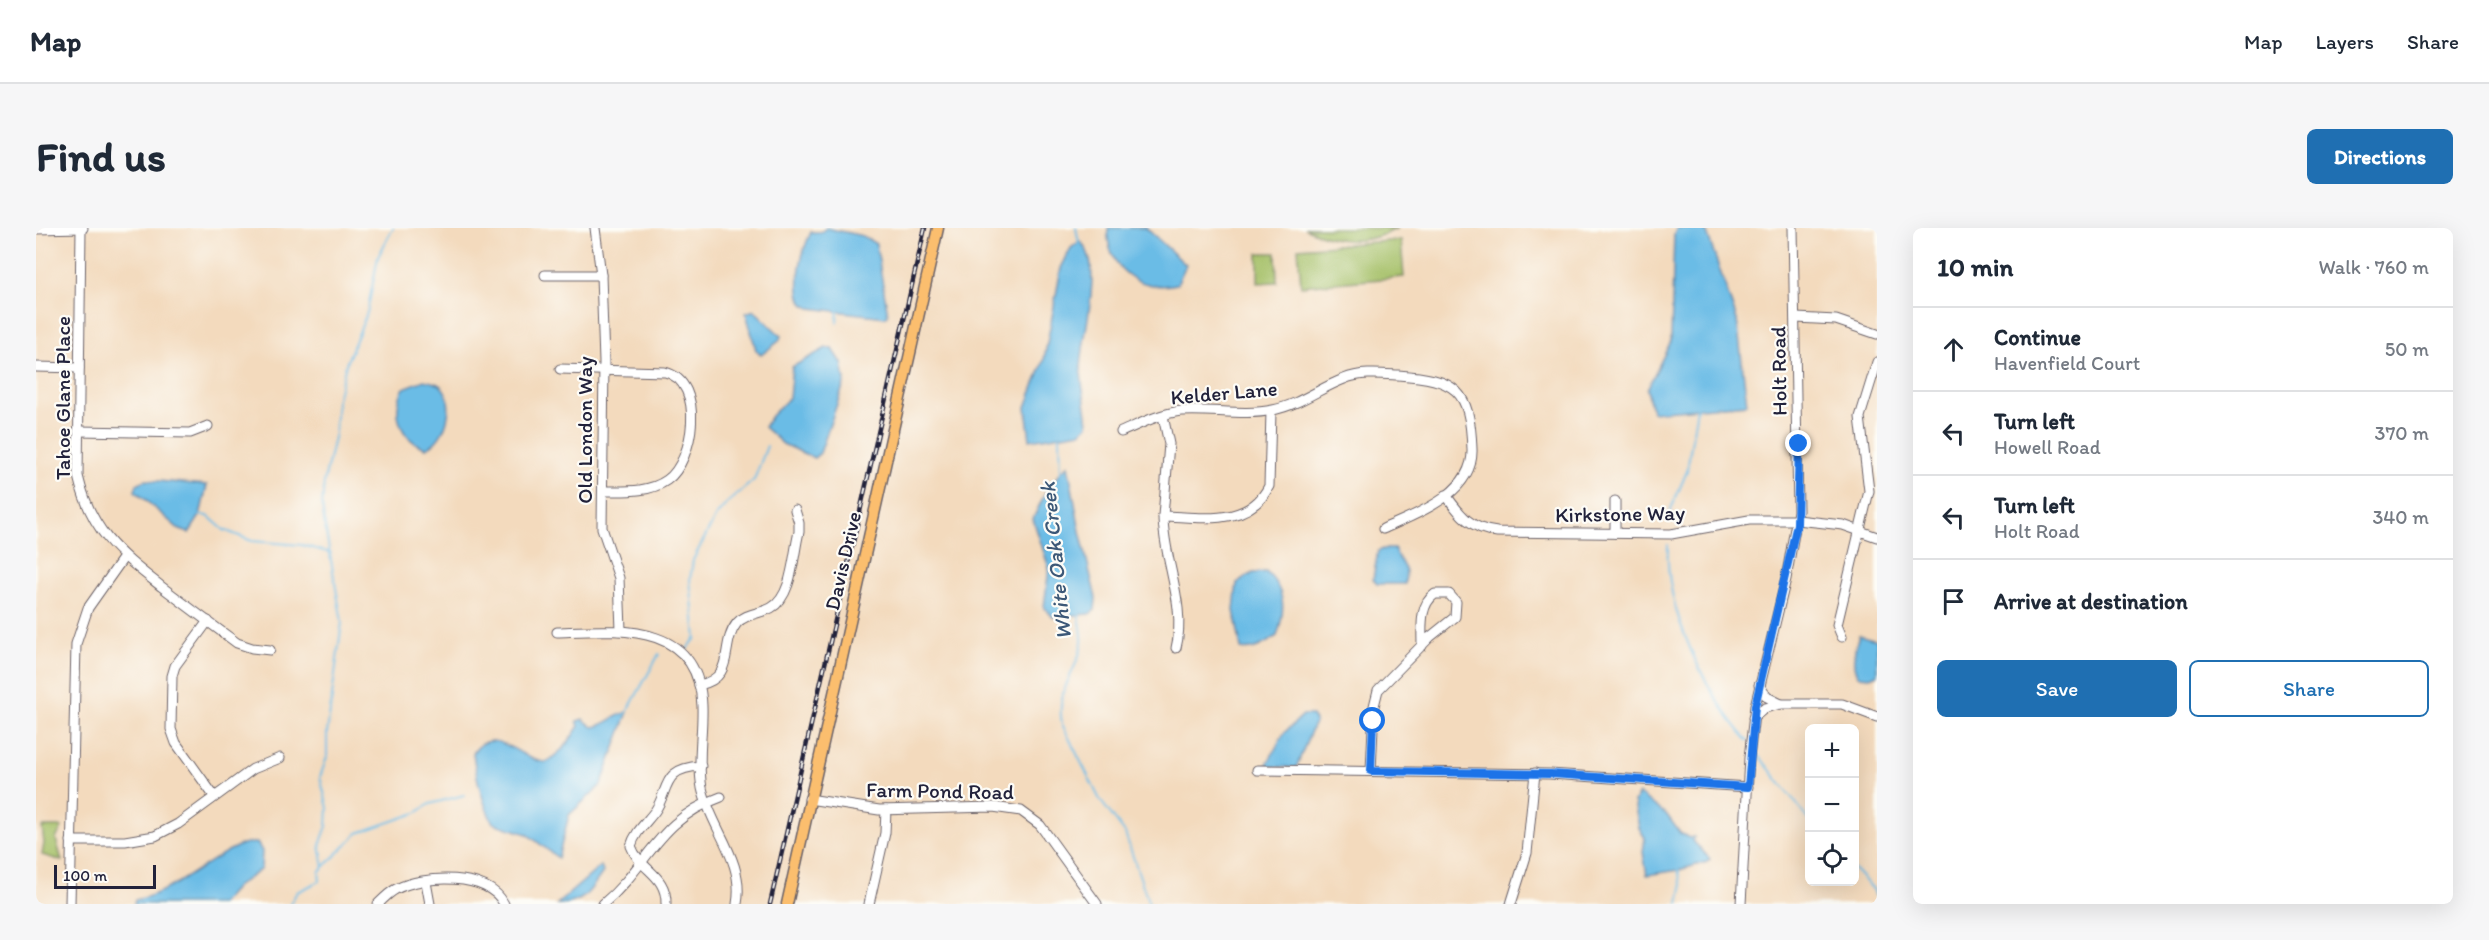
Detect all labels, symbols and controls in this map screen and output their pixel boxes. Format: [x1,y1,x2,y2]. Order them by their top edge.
text: Map [30,24,81,58]
text: Map [2244,29,2283,54]
text: Layers [2316,29,2374,54]
text: Share [2407,29,2459,54]
button: Directions [2307,129,2453,184]
text: Find us [36,131,166,182]
text: 10 min [1937,251,2013,283]
text: Walk · 760 m [2318,255,2429,279]
street label: Tahoe Glane Place [50,316,75,480]
text: Continue [1994,324,2081,351]
street label: Holt Road [1765,325,1792,416]
icon: ahead [1937,333,1970,366]
text: 50 m [2385,337,2429,361]
text: Havenfield Court [1994,351,2140,375]
street label: Old London Way [572,356,597,504]
street label: Kelder Lane [1170,375,1278,410]
text: Turn left [1994,408,2075,435]
icon: left [1937,417,1970,450]
text: 370 m [2375,421,2429,445]
route end [1785,430,1811,456]
text: Howell Road [1994,435,2101,459]
water label: White Oak Creek [1034,479,1077,641]
text: Turn left [1994,492,2075,519]
street label: Kirkstone Way [1555,500,1685,527]
icon: left [1937,501,1970,534]
text: 340 m [2372,505,2429,529]
street label: Davis Drive [819,509,866,613]
text: Holt Road [1994,519,2080,543]
icon: arrive [1937,585,1970,618]
text: Arrive at destination [1994,588,2188,615]
button: Save [1937,660,2177,717]
button: Share [2189,660,2429,717]
route start [1359,707,1385,733]
map controls [1805,724,1859,886]
button: + [1805,724,1859,778]
street label: Farm Pond Road [866,777,1014,804]
button: − [1805,778,1859,832]
button: locate [1805,832,1859,886]
scale bar [54,862,156,890]
text: 100 m [63,866,107,885]

